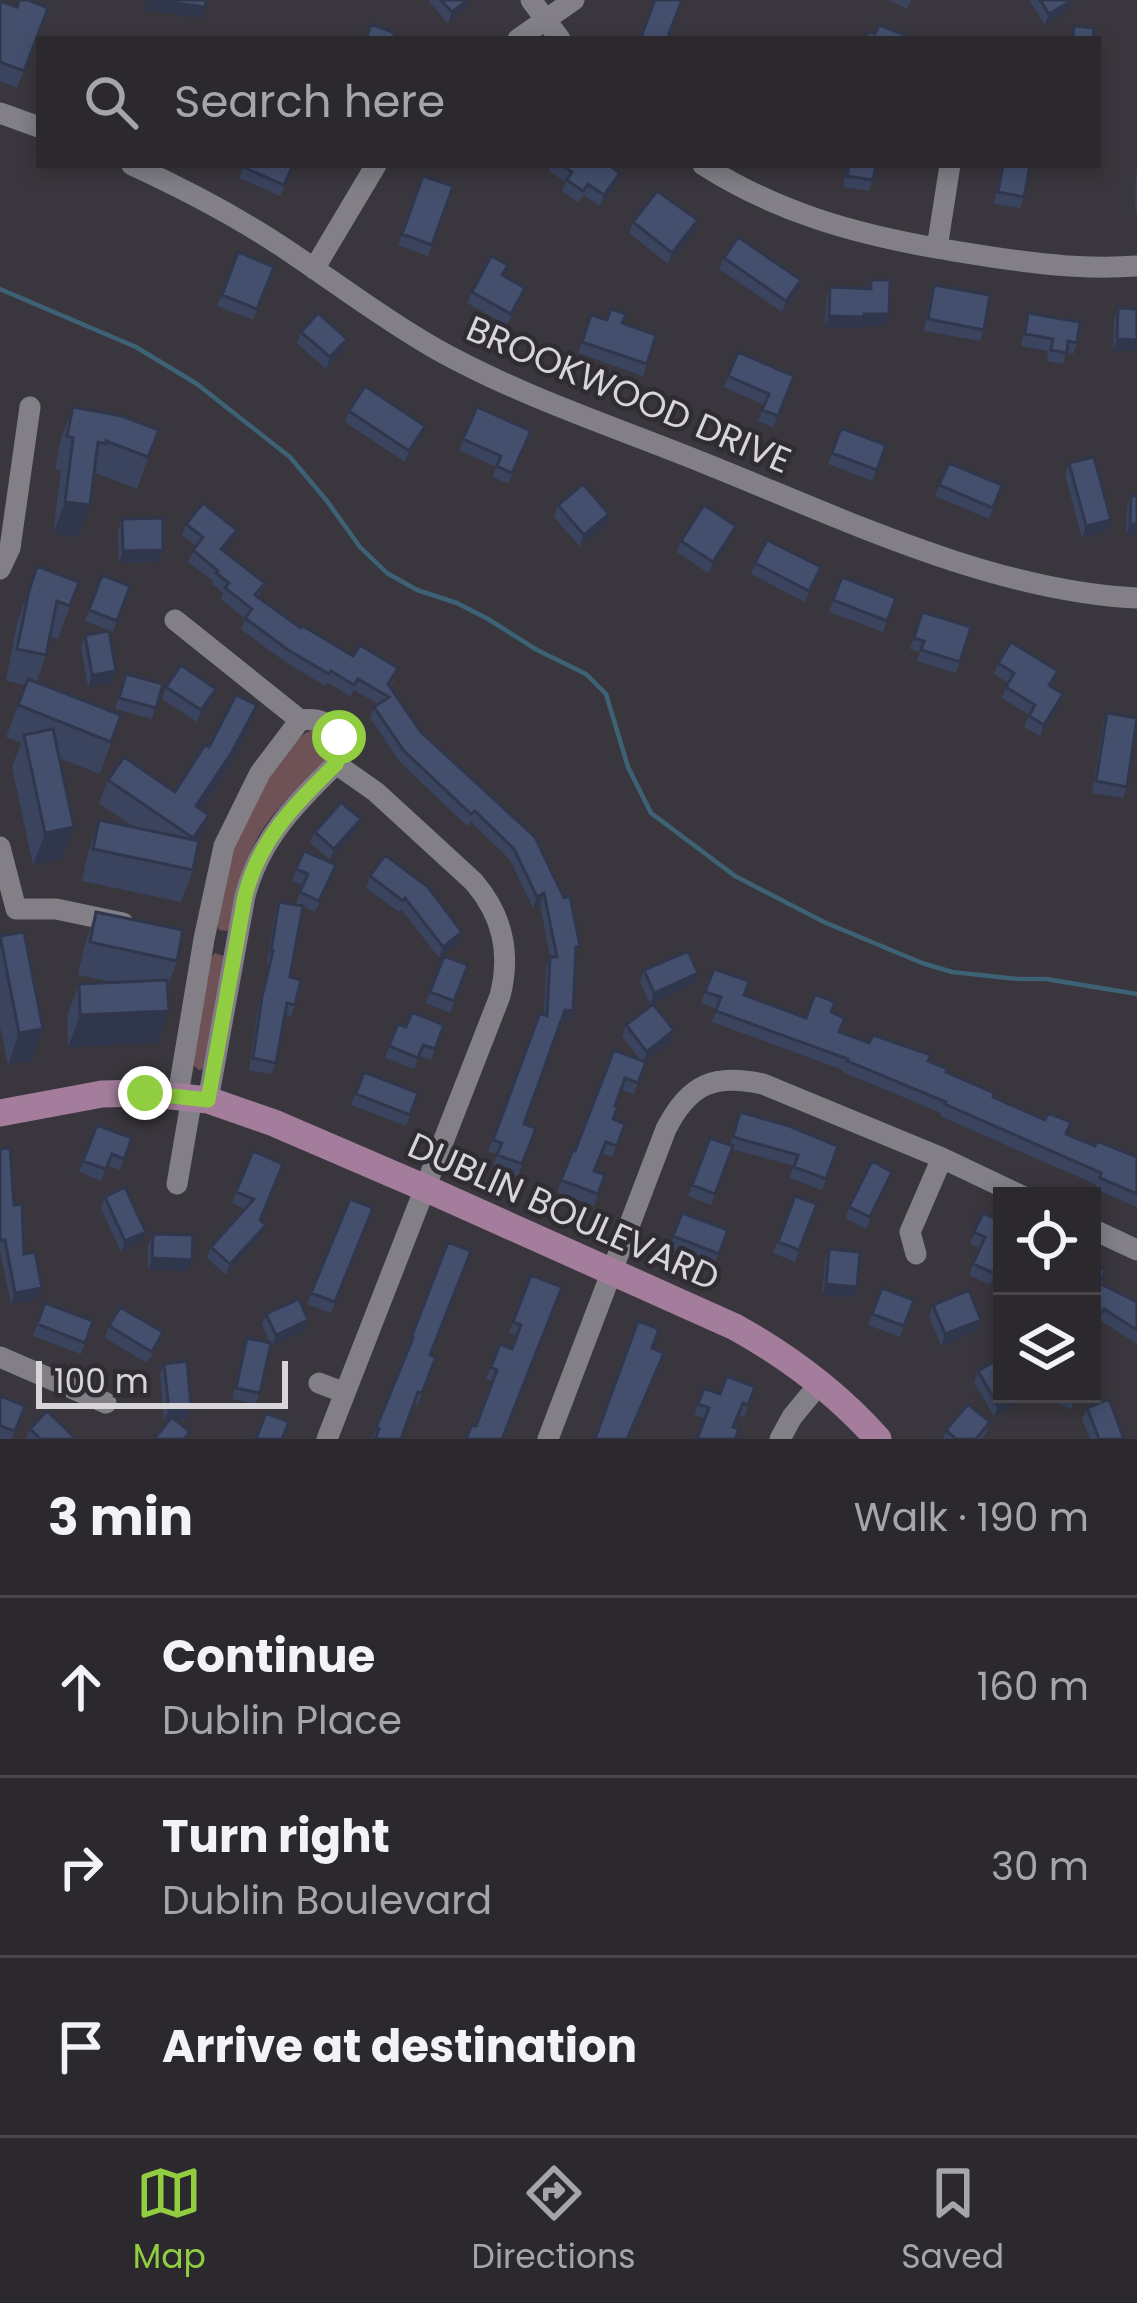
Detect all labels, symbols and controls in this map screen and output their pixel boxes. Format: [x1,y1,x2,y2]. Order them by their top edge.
search box [36,36,1101,168]
icon: search [78,69,144,135]
text: Search here [174,70,445,133]
street label: BROOKWOOD DRIVE [459,303,799,486]
route start [312,710,366,764]
route end [118,1066,172,1120]
street label: DUBLIN BOULEVARD [400,1120,728,1303]
map controls [993,1187,1101,1403]
button: locate [993,1187,1101,1295]
button: layers [993,1295,1101,1403]
scale bar [36,1355,288,1408]
text: 100 m [54,1358,149,1405]
text: 3 min [48,1481,193,1553]
text: Walk · 190 m [854,1490,1089,1545]
text: Continue [162,1625,375,1688]
icon: ahead [48,1654,114,1720]
text: 160 m [977,1659,1089,1714]
text: Dublin Place [162,1693,402,1748]
text: Turn right [162,1805,390,1868]
icon: right [48,1834,114,1900]
text: 30 m [991,1839,1089,1894]
text: Dublin Boulevard [162,1873,492,1928]
icon: arrive [48,2014,114,2080]
text: Arrive at destination [162,2015,637,2078]
tab: Map [133,2160,206,2282]
tab: Directions [472,2160,635,2282]
tab: Saved [901,2160,1004,2282]

